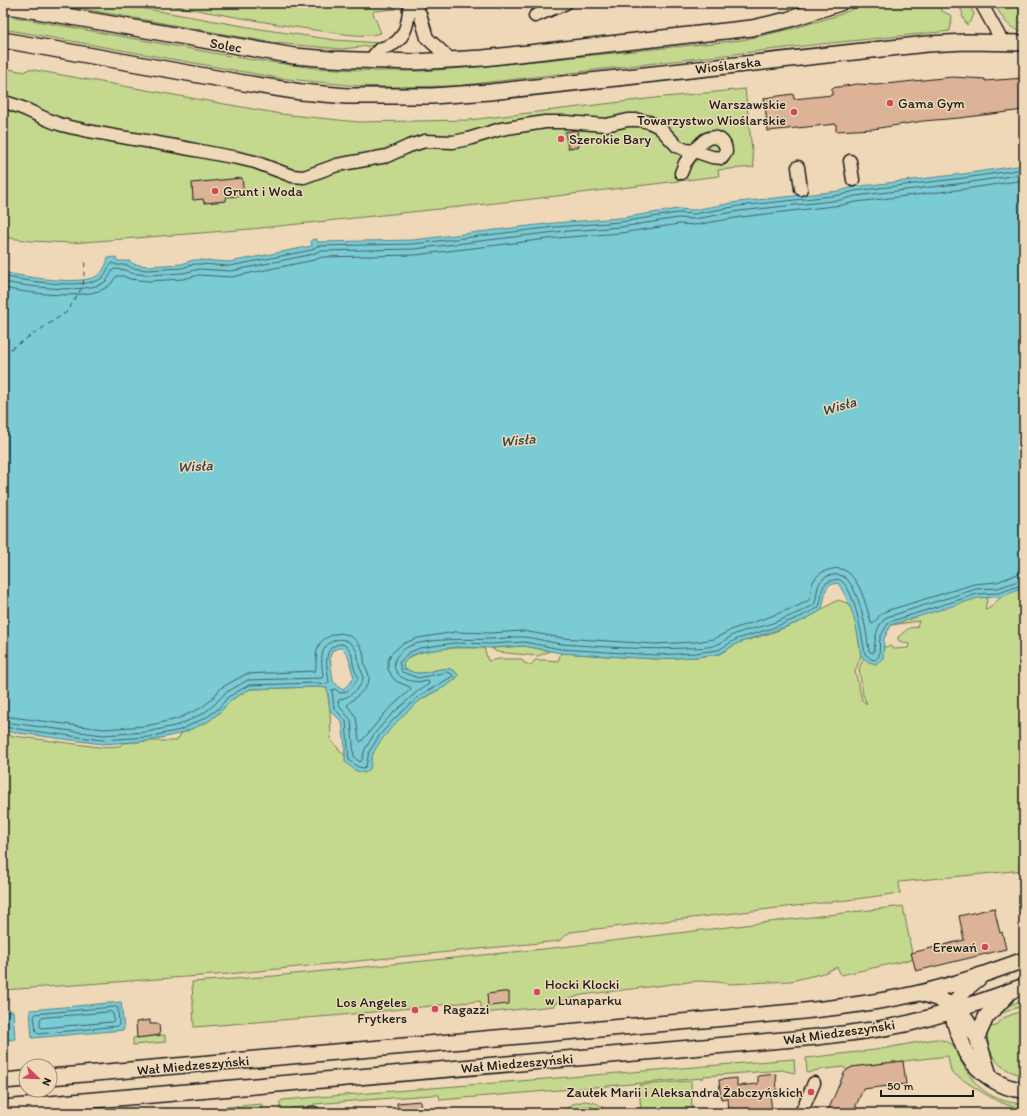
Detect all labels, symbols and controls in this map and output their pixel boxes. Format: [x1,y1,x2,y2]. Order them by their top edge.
street label: Solec [209,34,243,57]
street label: Wioślarska [694,53,763,78]
place label: Gama Gym [898,95,965,112]
place label: Warszawskie Towarzystwo Wioślarskie [637,96,786,129]
marker: Gama Gym [885,98,895,108]
marker: Warszawskie Towarzystwo Wioślarskie [789,107,799,117]
place label: Szerokie Bary [569,131,652,148]
marker: Szerokie Bary [556,134,566,144]
place label: Grunt i Woda [223,183,303,200]
marker: Grunt i Woda [210,186,220,196]
water label: Wisła [820,392,859,419]
water label: Wisła [500,429,537,450]
water label: Wisła [177,456,214,476]
place label: Erewań [933,939,977,956]
marker: Erewań [980,942,990,952]
place label: Hocki Klocki w Lunaparku [545,976,622,1009]
marker: Hocki Klocki w Lunaparku [532,987,542,997]
place label: Los Angeles Frytkers [336,994,407,1027]
place label: Ragazzi [443,1001,489,1018]
marker: Ragazzi [430,1004,440,1014]
marker: Los Angeles Frytkers [410,1005,420,1015]
street label: Wał Miedzeszyński [782,1016,896,1049]
street label: Wał Miedzeszyński [460,1050,574,1077]
street label: Wał Miedzeszyński [136,1052,250,1079]
north arrow [18,1058,58,1098]
scale bar [881,1072,973,1098]
text: N [39,1076,54,1088]
text: 50 m [887,1079,913,1093]
place label: Zaułek Marii i Aleksandra Żabczyńskich [566,1084,803,1101]
marker: Zaułek Marii i Aleksandra Żabczyńskich [806,1087,816,1097]

